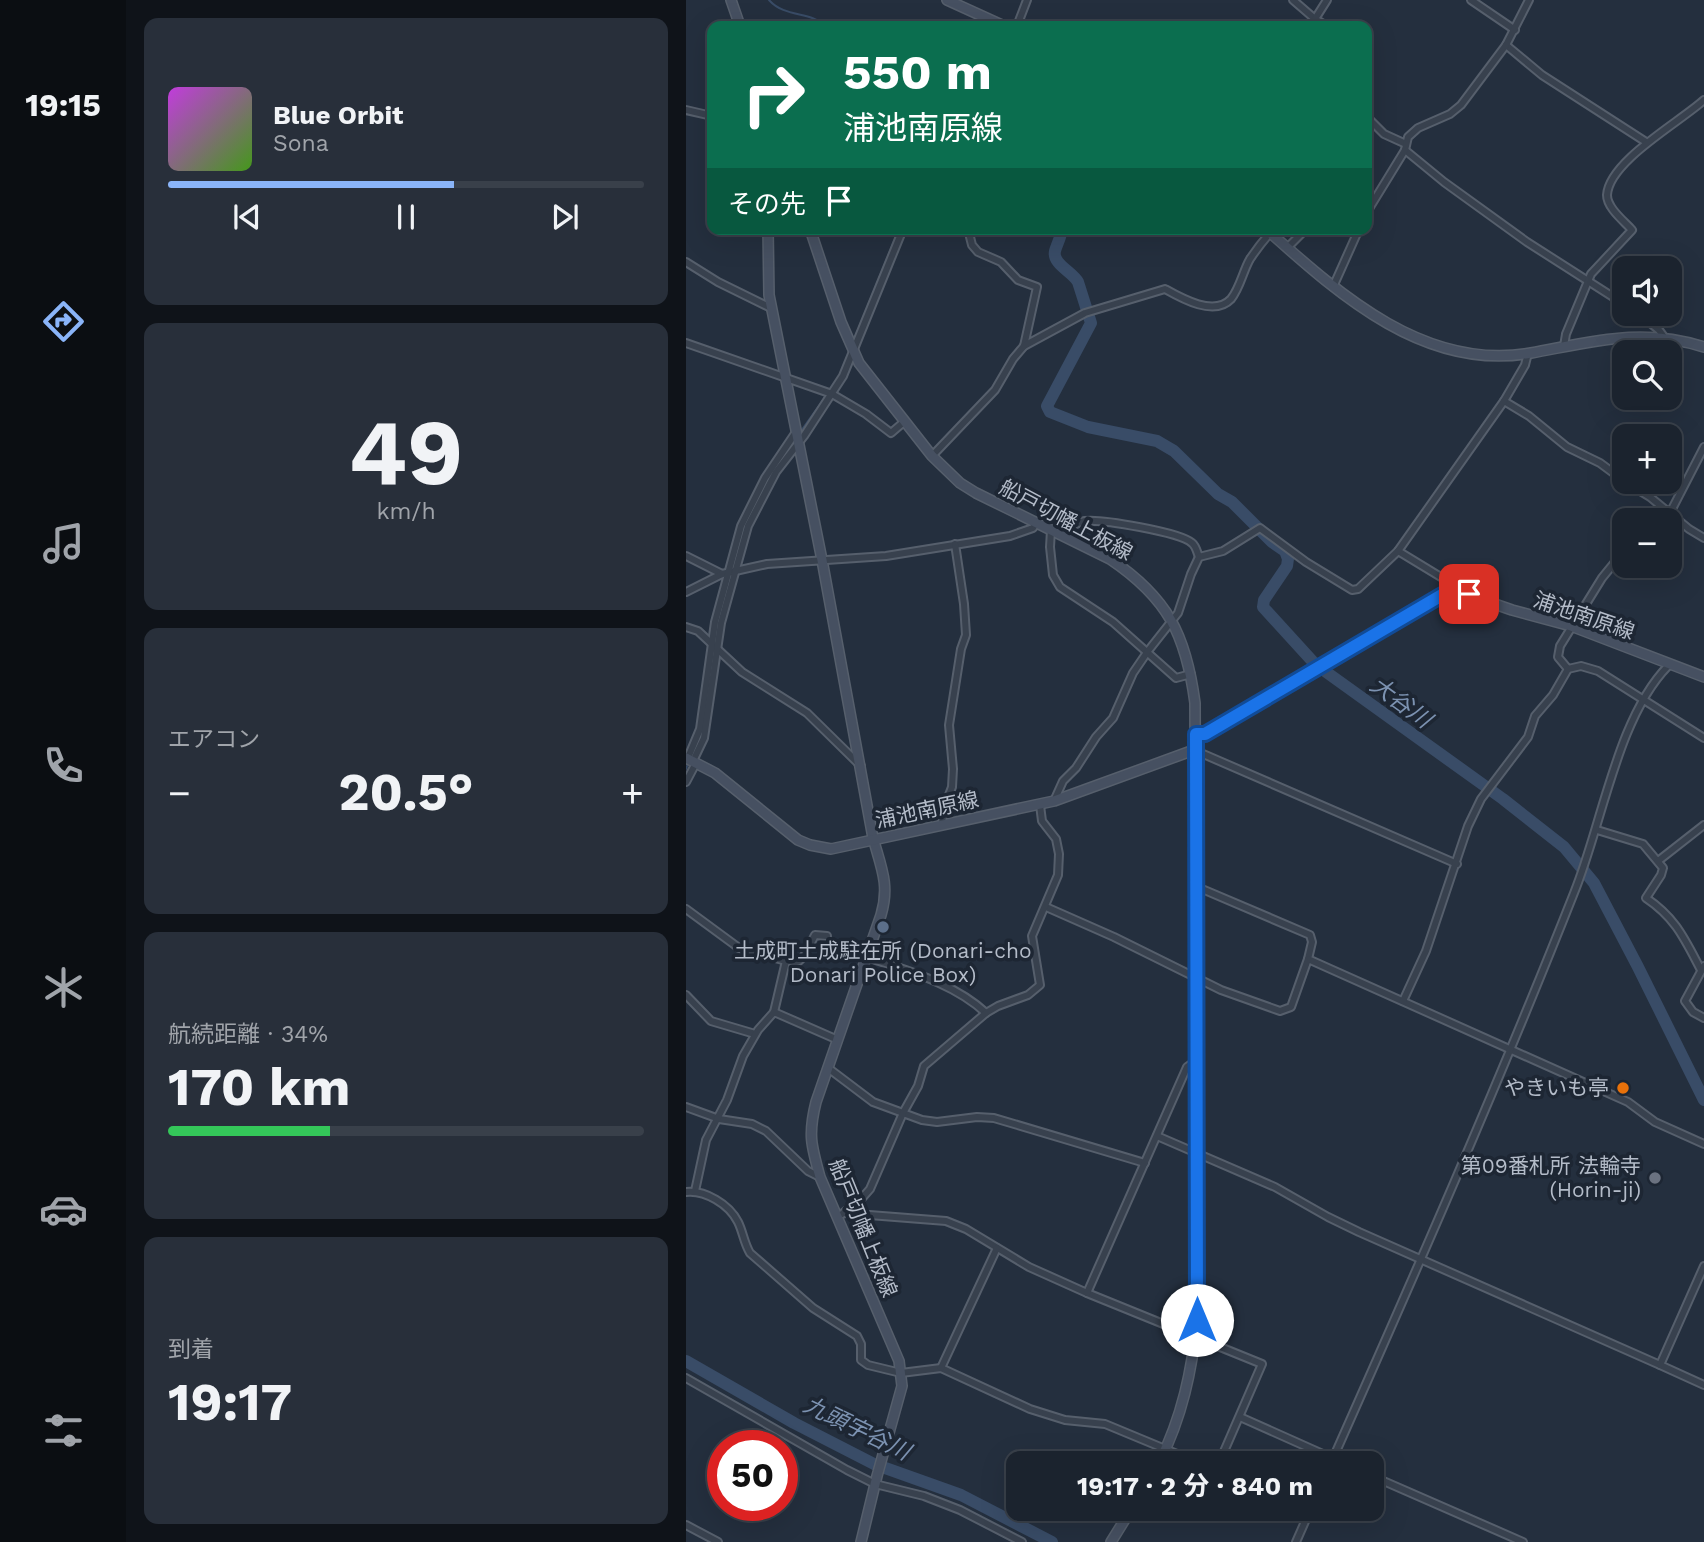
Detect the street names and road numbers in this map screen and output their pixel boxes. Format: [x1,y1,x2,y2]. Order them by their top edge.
street label: 船戸切幡上板線 [995,474,1137,565]
street label: 浦池南原線 [1530,587,1638,644]
street label: 浦池南原線 [873,786,981,833]
street label: 船戸切幡上板線 [824,1155,903,1301]

